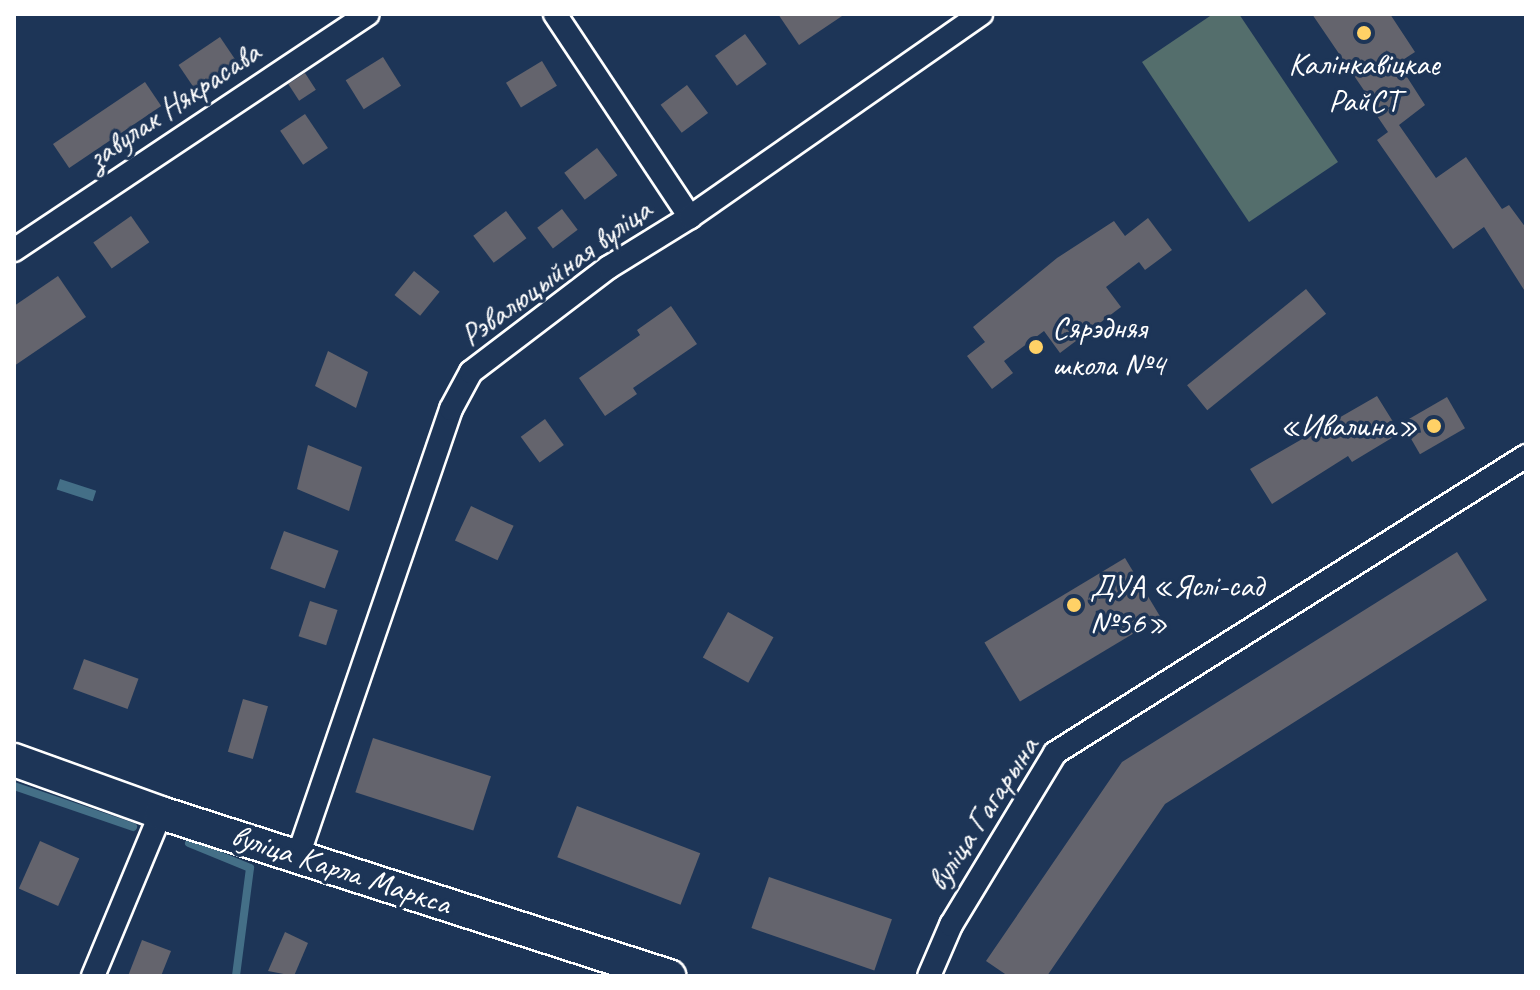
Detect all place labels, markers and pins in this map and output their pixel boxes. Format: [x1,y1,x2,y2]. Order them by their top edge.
marker: Калінкавіцкае РайСТ [1355,24,1373,42]
place label: Калінкавіцкае РайСТ [1289,46,1439,121]
place label: Сярэдняя школа №4 [1052,310,1165,385]
marker: Сярэдняя школа №4 [1027,338,1045,356]
place label: «Ивалина» [1280,407,1418,445]
marker: «Ивалина» [1425,417,1443,435]
place label: ДУА «Яслі-сад №56» [1090,568,1263,643]
marker: ДУА «Яслі-сад №56» [1065,596,1083,614]

